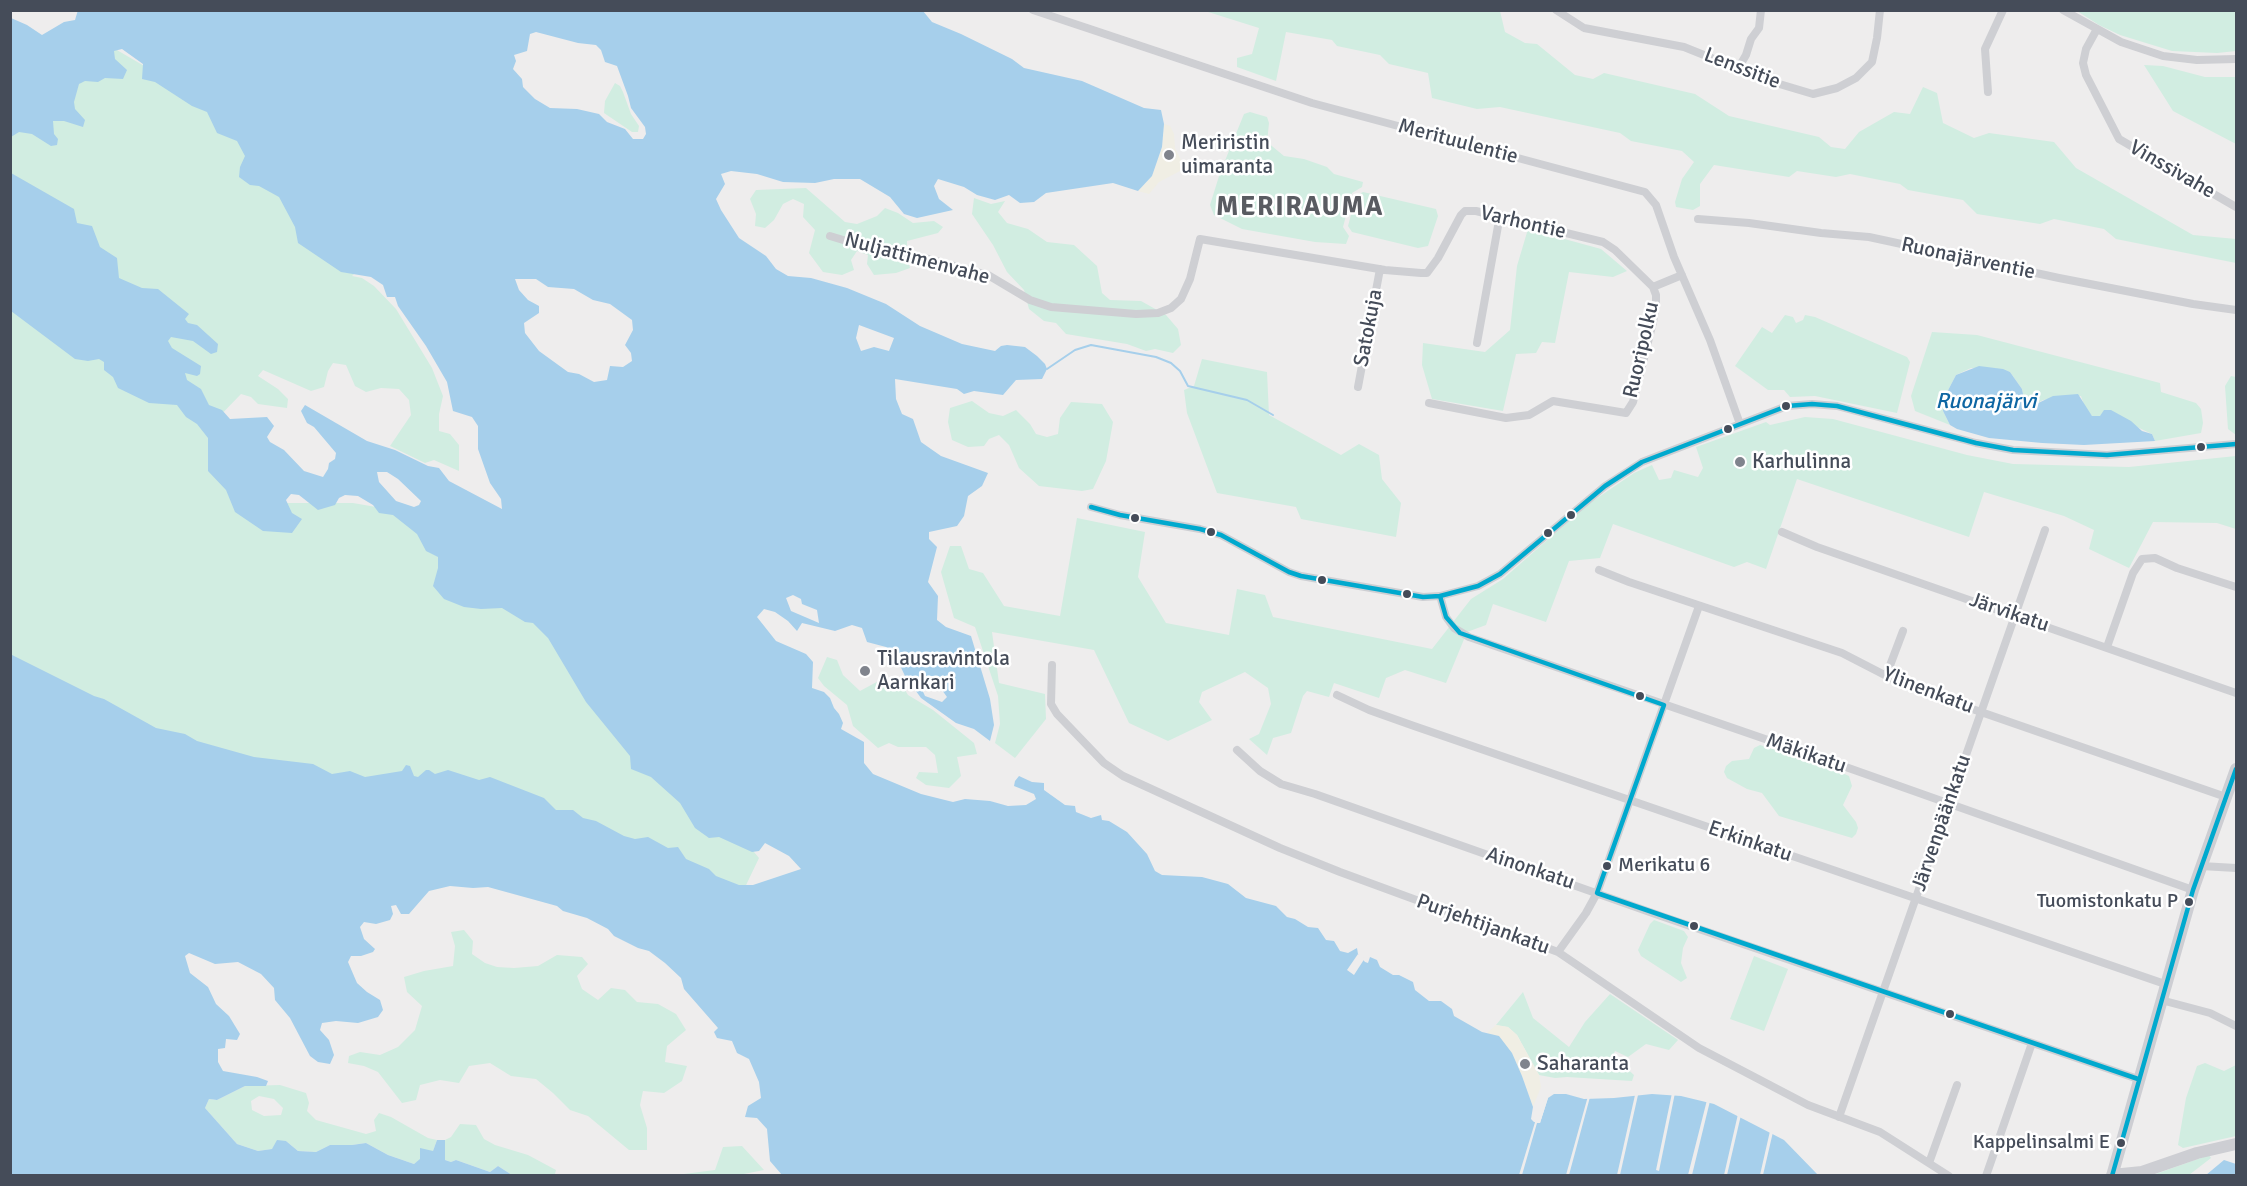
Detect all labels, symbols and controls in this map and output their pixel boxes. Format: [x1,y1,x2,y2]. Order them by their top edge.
street label: Lenssitie [1700,43,1784,95]
street label: Merituulentie [1395,114,1521,170]
place label: Meriristin uimaranta [1181,130,1273,180]
street label: Vinssivahe [2124,135,2220,205]
marker: Meriristin uimaranta [1162,148,1176,162]
district label: MERIRAUMA [1216,192,1384,224]
street label: Varhontie [1478,201,1568,245]
street label: Nuljattimenvahe [842,228,992,290]
street label: Ruonajärventie [1899,232,2037,286]
street label: Satokuja [1349,287,1389,369]
street label: Ruoripolku [1619,299,1665,401]
water label: Ruonajärvi [1935,389,2037,415]
unlabelled marker [1780,400,1792,412]
unlabelled marker [1722,423,1734,435]
unlabelled marker [2195,441,2207,453]
place label: Karhulinna [1752,449,1851,475]
marker: Karhulinna [1733,455,1747,469]
unlabelled marker [1565,509,1577,521]
unlabelled marker [1129,512,1141,524]
unlabelled marker [1205,526,1217,538]
unlabelled marker [1542,527,1554,539]
unlabelled marker [1316,574,1328,586]
unlabelled marker [1401,588,1413,600]
street label: Järvikatu [1966,588,2052,638]
place label: Tilausravintola Aarnkari [877,646,1010,696]
street label: Ylinenkatu [1879,662,1977,720]
marker: Tilausravintola Aarnkari [858,664,872,678]
unlabelled marker [1634,690,1646,702]
street label: Mäkikatu [1762,728,1850,780]
street label: Järvenpäänkatu [1907,751,1977,895]
street label: Erkinkatu [1705,816,1795,868]
street label: Ainonkatu [1482,842,1578,896]
place label: Merikatu 6 [1618,854,1710,878]
marker: Merikatu 6 [1601,860,1613,872]
street label: Purjehtijankatu [1413,889,1553,961]
place label: Tuomistonkatu P [2037,890,2178,914]
marker: Tuomistonkatu P [2183,896,2195,908]
unlabelled marker [1688,920,1700,932]
unlabelled marker [1944,1008,1956,1020]
place label: Saharanta [1537,1051,1629,1077]
marker: Saharanta [1518,1057,1532,1071]
place label: Kappelinsalmi E [1973,1131,2110,1155]
marker: Kappelinsalmi E [2115,1137,2127,1149]

